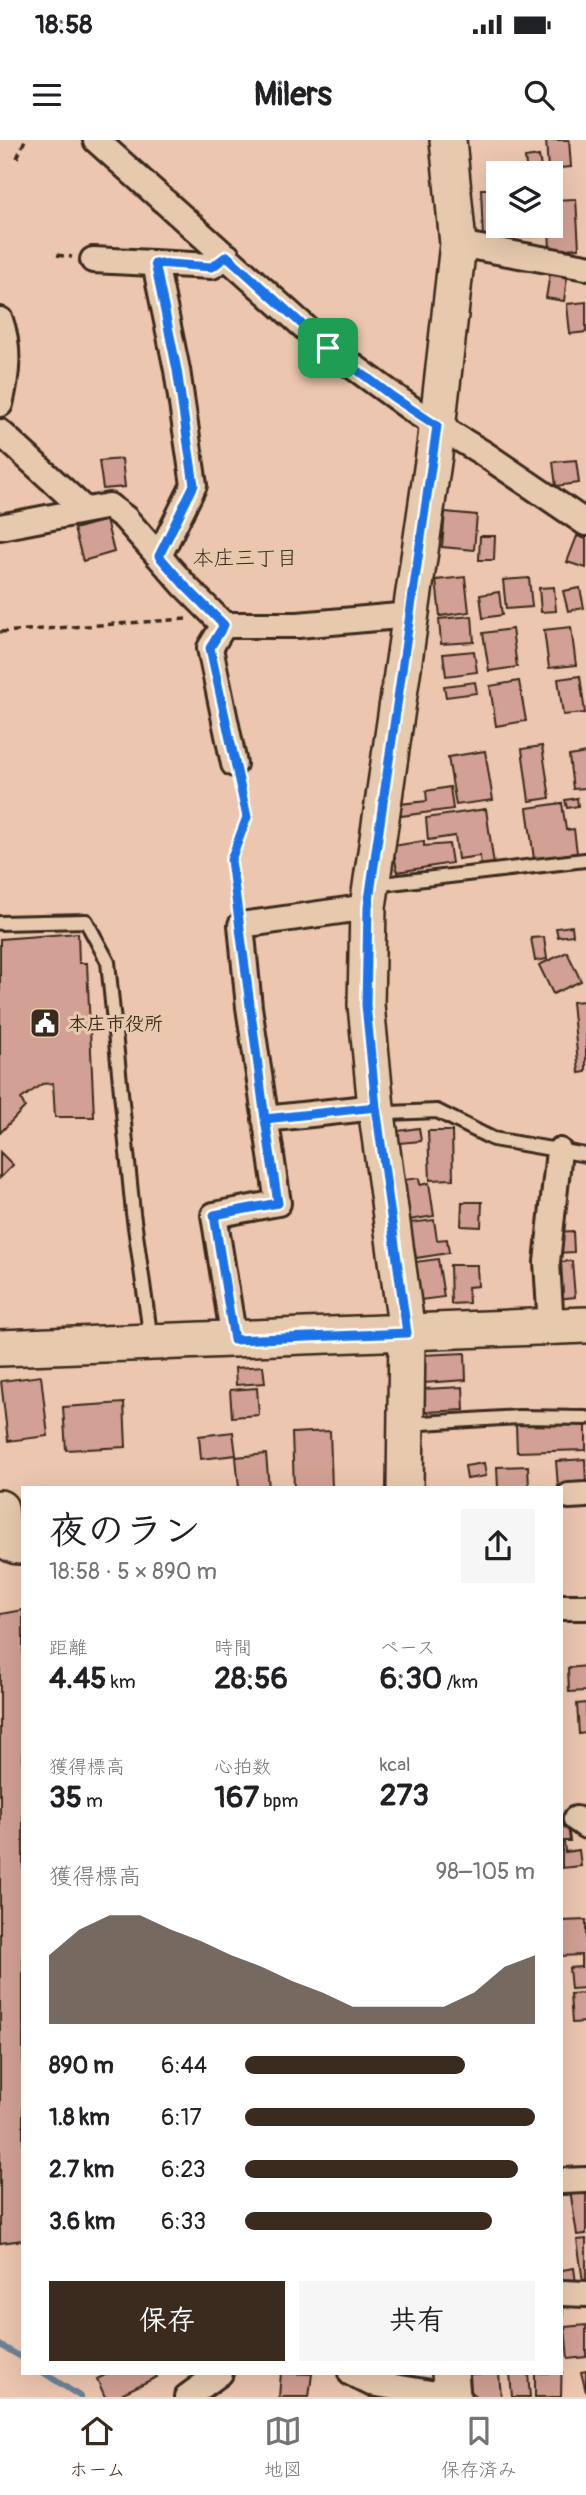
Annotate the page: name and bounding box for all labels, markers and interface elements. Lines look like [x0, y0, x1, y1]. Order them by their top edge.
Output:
text: 18:58 [35, 9, 92, 41]
text: Milers [254, 75, 332, 115]
icon: menu [28, 76, 66, 114]
icon: search [520, 76, 558, 114]
map controls [486, 161, 563, 238]
button: layers [486, 161, 563, 238]
pin [298, 318, 358, 378]
icon: arrive [309, 329, 347, 367]
district label: 本庄三丁目 [193, 545, 298, 572]
public building icon: 本庄市役所 [28, 1006, 62, 1040]
place label: 本庄市役所 [68, 1012, 163, 1036]
text: 夜のラン [49, 1507, 201, 1555]
button: share [461, 1509, 535, 1583]
text: 18:58 · 5 × 890 m [49, 1557, 217, 1586]
text: 距離 [49, 1636, 87, 1660]
text: 時間 [214, 1636, 252, 1660]
text: ペース [380, 1636, 436, 1660]
text: 4.45 [49, 1660, 107, 1697]
text: 28:56 [214, 1660, 288, 1697]
text: 6:30 [380, 1660, 442, 1697]
text: km [107, 1670, 136, 1694]
text: /km [442, 1670, 478, 1694]
text: kcal [380, 1753, 411, 1777]
text: 獲得標高 [49, 1755, 125, 1779]
text: 心拍数 [214, 1755, 271, 1779]
text: 273 [380, 1777, 429, 1814]
text: 35 [49, 1779, 82, 1816]
text: 167 [214, 1779, 259, 1816]
text: m [82, 1789, 103, 1813]
text: bpm [259, 1789, 298, 1813]
text: 98–105 m [435, 1857, 535, 1886]
text: 獲得標高 [49, 1862, 141, 1891]
text: 890 m [49, 2051, 114, 2080]
text: 6:44 [161, 2051, 207, 2080]
text: 1.8 km [49, 2103, 110, 2132]
text: 6:17 [161, 2103, 202, 2132]
text: 2.7 km [49, 2155, 114, 2184]
text: 6:23 [161, 2155, 206, 2184]
text: 3.6 km [49, 2207, 115, 2236]
text: 6:33 [161, 2207, 206, 2236]
button: 保存 [49, 2281, 285, 2361]
button: 共有 [299, 2281, 535, 2361]
tab: ホーム [69, 2412, 126, 2482]
tab: 地図 [264, 2412, 302, 2482]
tab: 保存済み [441, 2412, 517, 2482]

